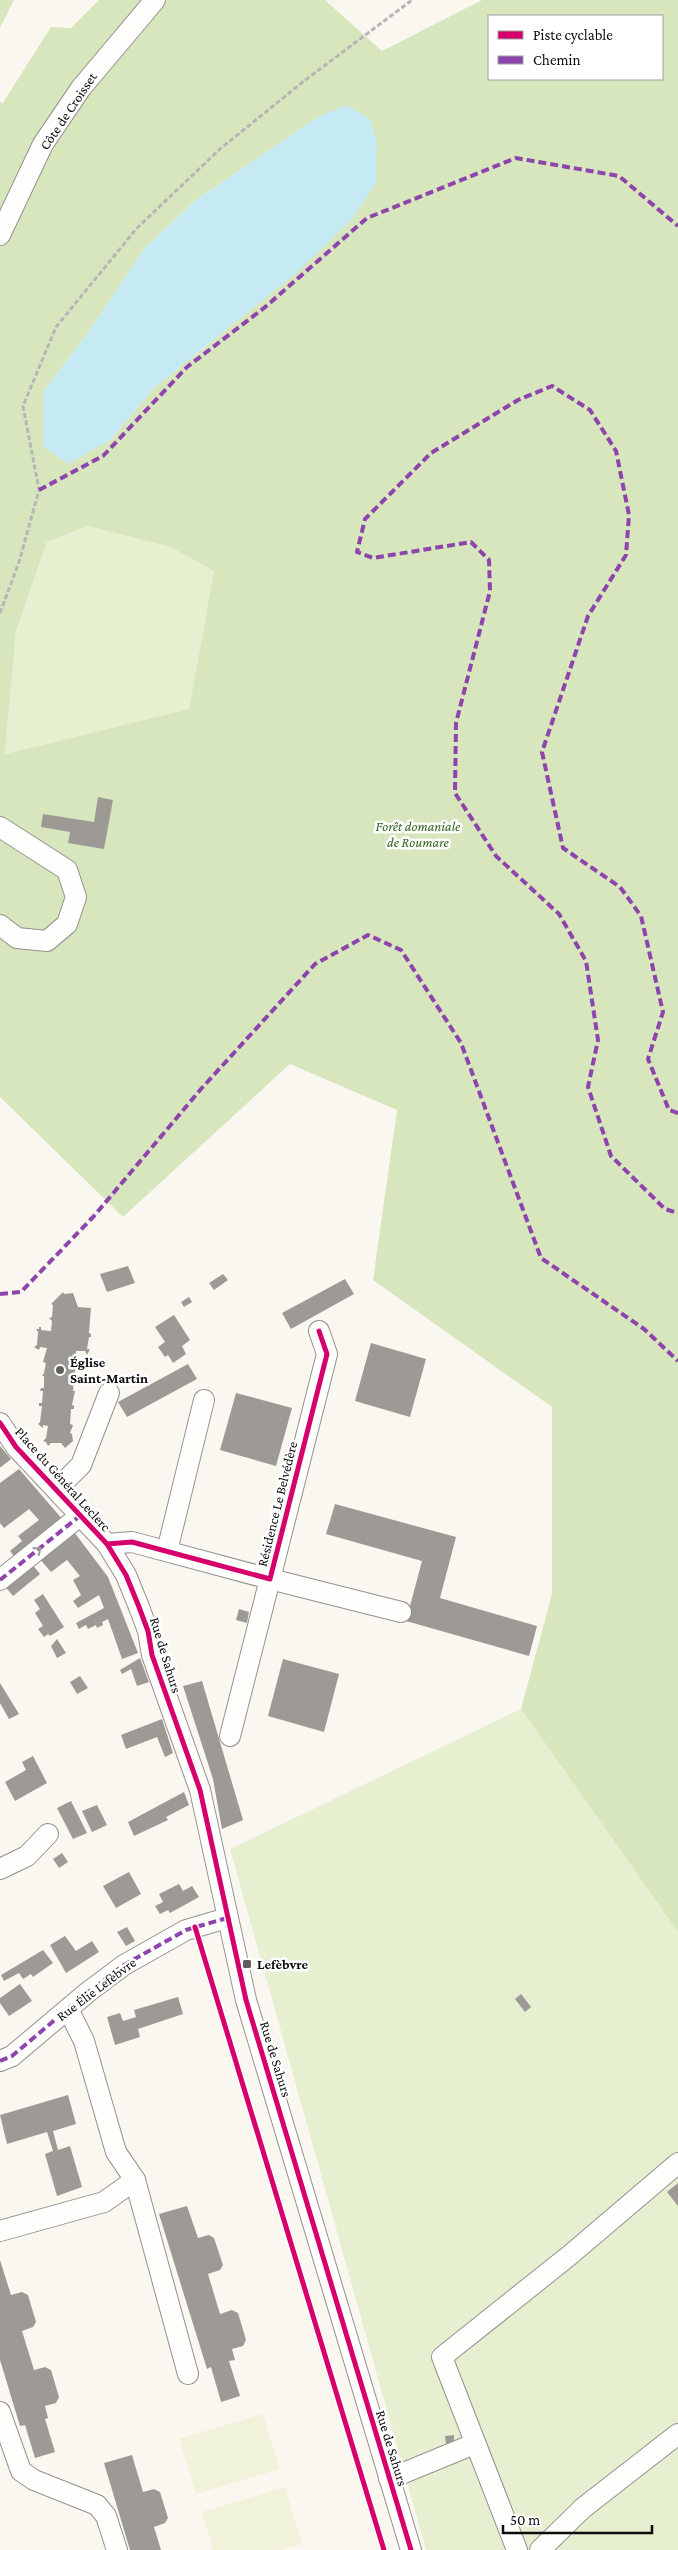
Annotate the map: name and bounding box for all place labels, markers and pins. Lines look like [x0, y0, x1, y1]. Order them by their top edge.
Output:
place label: Église Saint-Martin [70, 1354, 148, 1386]
marker: Église Saint-Martin [54, 1364, 66, 1376]
place label: Lefèbvre [257, 1956, 309, 1972]
marker: Lefèbvre [241, 1958, 253, 1970]

